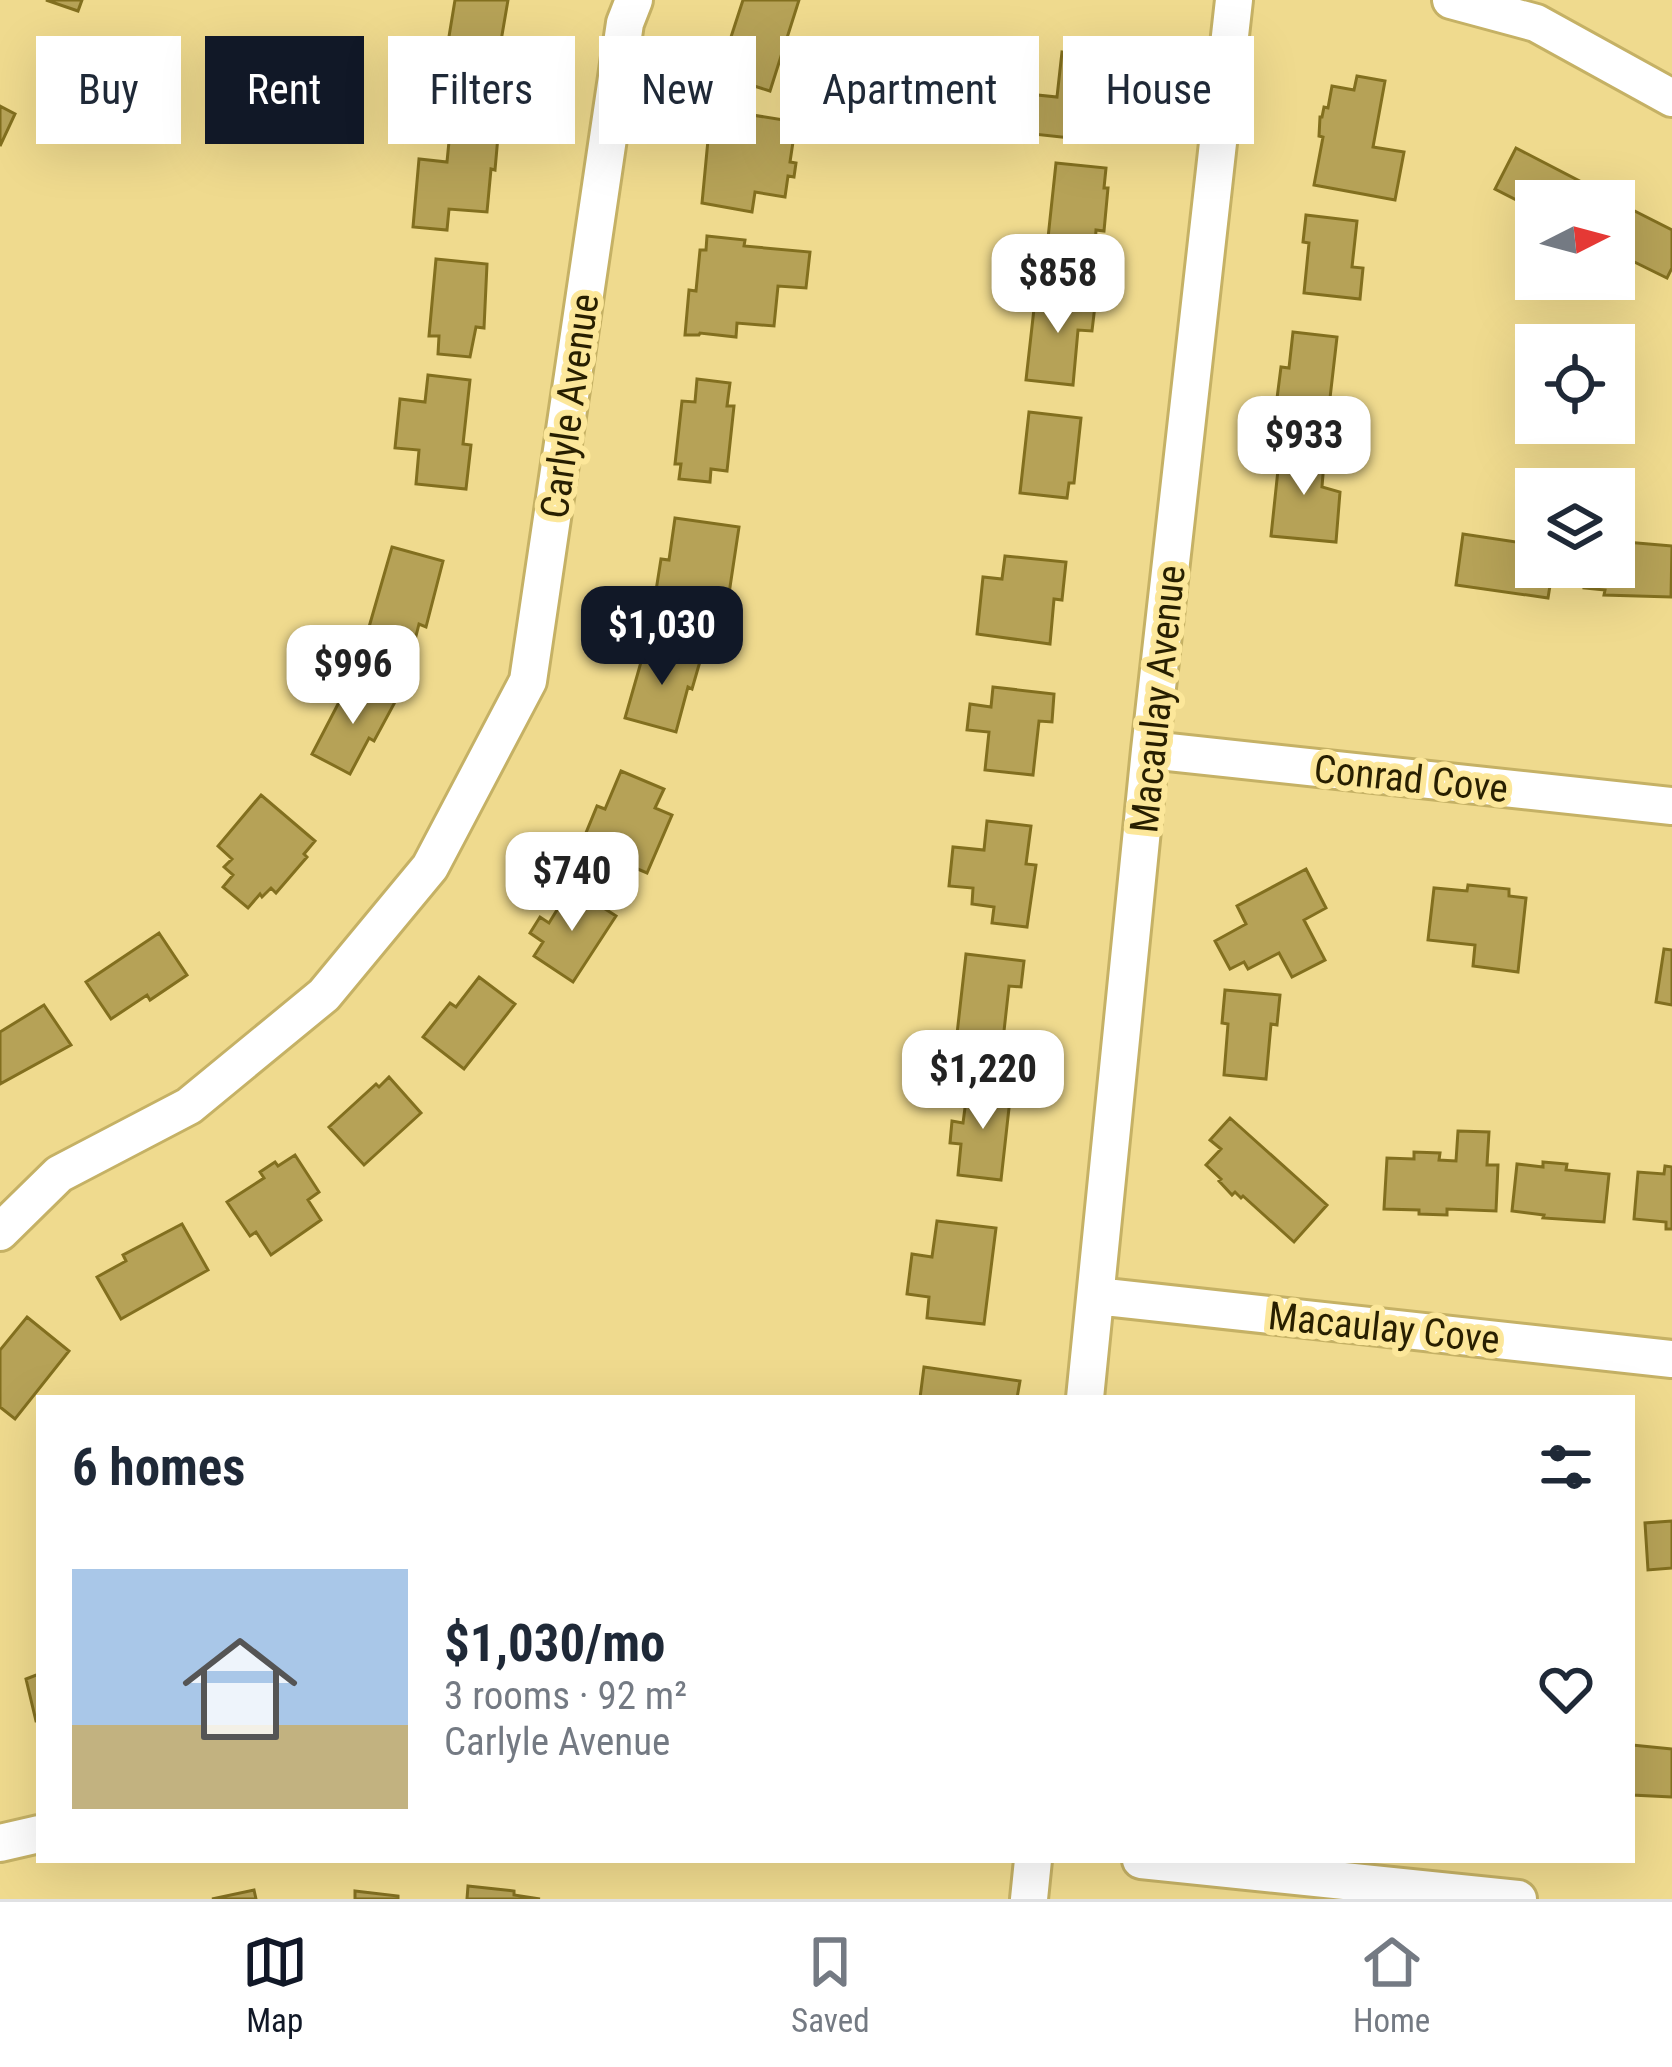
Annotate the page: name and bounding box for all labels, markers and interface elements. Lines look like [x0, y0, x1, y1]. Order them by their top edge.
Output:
chip: Buy [36, 36, 181, 144]
chip: Rent [205, 36, 364, 144]
chip: Filters [388, 36, 575, 144]
chip: New [599, 36, 756, 144]
chip: Apartment [780, 36, 1039, 144]
chip: House [1063, 36, 1254, 144]
north arrow [1515, 180, 1635, 300]
map controls [1515, 180, 1635, 588]
pin: $858 [987, 234, 1129, 336]
text: $858 [1019, 250, 1097, 296]
street label: Carlyle Avenue [531, 291, 609, 521]
button: locate [1515, 324, 1635, 444]
pin: $933 [1233, 396, 1375, 498]
text: $933 [1265, 412, 1343, 458]
button: layers [1515, 468, 1635, 588]
street label: Macaulay Avenue [1121, 563, 1195, 835]
pin: $1,030 [564, 586, 760, 688]
text: $1,030 [608, 602, 716, 648]
pin: $996 [282, 625, 424, 727]
text: $996 [314, 641, 392, 687]
street label: Conrad Cove [1312, 746, 1510, 812]
pin: $740 [501, 832, 643, 934]
text: $740 [533, 848, 611, 894]
pin: $1,220 [885, 1030, 1081, 1132]
text: $1,220 [929, 1046, 1037, 1092]
street label: Macaulay Cove [1266, 1293, 1502, 1363]
icon: filters [1533, 1434, 1599, 1500]
text: 6 homes [72, 1438, 245, 1497]
text: $1,030/mo [444, 1614, 665, 1673]
icon: home [168, 1617, 312, 1761]
icon: heart [1533, 1656, 1599, 1722]
text: 3 rooms · 92 m² [444, 1673, 687, 1719]
text: Carlyle Avenue [444, 1719, 670, 1765]
tab: Map [242, 1929, 308, 2040]
tab: Saved [791, 1929, 870, 2040]
tab: Home [1353, 1929, 1430, 2040]

